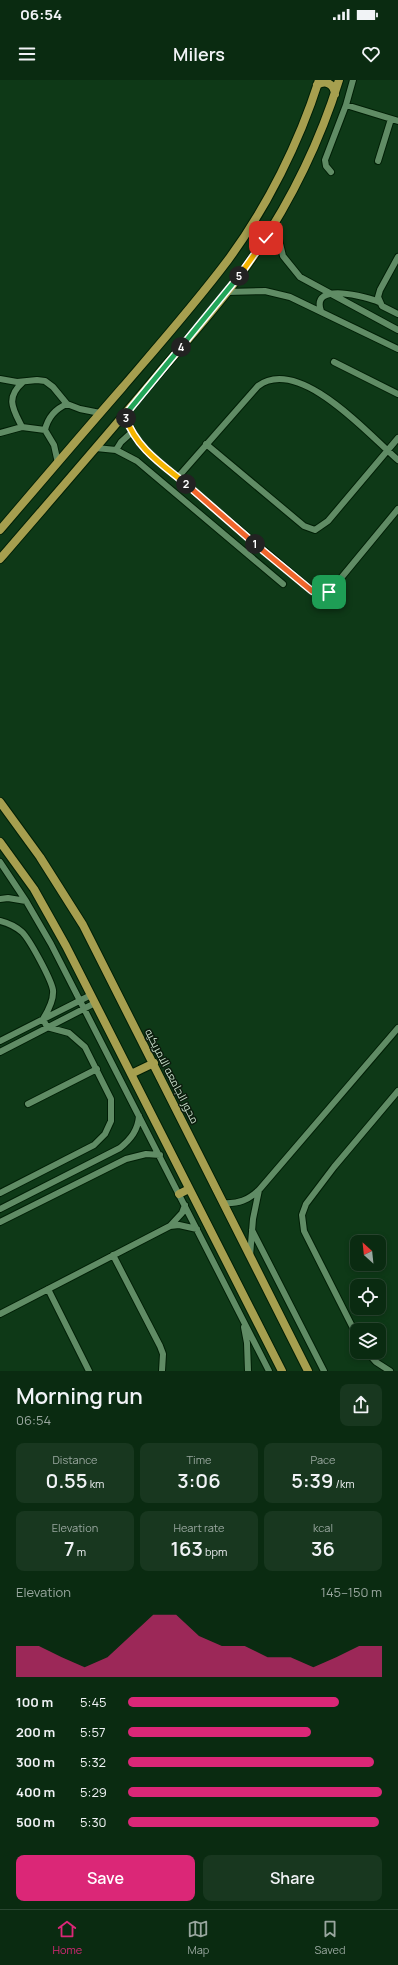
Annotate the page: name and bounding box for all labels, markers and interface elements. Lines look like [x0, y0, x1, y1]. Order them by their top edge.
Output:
text: 06:54 [20, 4, 62, 25]
text: Milers [173, 42, 225, 66]
icon: menu [16, 43, 38, 65]
icon: heart [360, 43, 382, 65]
pin [249, 221, 283, 255]
icon: check [255, 227, 277, 249]
pin: 5 [229, 266, 249, 286]
text: 5 [236, 268, 242, 283]
pin: 4 [171, 337, 191, 357]
text: 4 [178, 339, 184, 354]
pin: 3 [116, 408, 136, 428]
text: 3 [123, 410, 129, 425]
pin: 2 [176, 474, 196, 494]
text: 2 [183, 476, 189, 491]
pin: 1 [245, 534, 265, 554]
text: 1 [253, 536, 257, 551]
pin [312, 575, 346, 609]
icon: arrive [318, 581, 340, 603]
street label: محور الجامعه الامريكيه [142, 1026, 203, 1126]
north arrow [350, 1235, 386, 1271]
map controls [350, 1235, 386, 1359]
button: locate [350, 1279, 386, 1315]
button: layers [350, 1323, 386, 1359]
text: Morning run [16, 1381, 143, 1411]
button: share [340, 1384, 382, 1426]
text: 06:54 [16, 1411, 51, 1429]
text: Distance [52, 1452, 98, 1467]
text: Time [187, 1452, 211, 1467]
text: Pace [311, 1452, 335, 1467]
text: 0.55 [46, 1467, 87, 1494]
text: 3:06 [177, 1467, 221, 1494]
text: 5:39 [291, 1467, 333, 1494]
text: km [87, 1476, 104, 1491]
text: /km [333, 1476, 355, 1491]
text: Elevation [52, 1520, 98, 1535]
text: Heart rate [173, 1520, 225, 1535]
text: kcal [313, 1520, 333, 1535]
text: 7 [64, 1535, 74, 1562]
text: 163 [171, 1535, 203, 1562]
text: 36 [311, 1535, 335, 1562]
text: m [74, 1544, 86, 1559]
text: bpm [203, 1544, 227, 1559]
text: Elevation [16, 1583, 71, 1601]
text: 145–150 m [321, 1583, 382, 1601]
text: 100 m [16, 1693, 53, 1711]
text: 5:45 [80, 1693, 107, 1711]
text: 200 m [16, 1723, 55, 1741]
text: 5:57 [80, 1723, 105, 1741]
text: 300 m [16, 1753, 55, 1771]
text: 5:32 [80, 1753, 106, 1771]
text: 400 m [16, 1783, 55, 1801]
text: 5:29 [80, 1783, 107, 1801]
text: 500 m [16, 1813, 55, 1831]
text: 5:30 [80, 1813, 107, 1831]
button: Save [16, 1855, 195, 1901]
button: Share [203, 1855, 382, 1901]
tab: Home [53, 1918, 82, 1957]
tab: Map [187, 1918, 209, 1957]
tab: Saved [314, 1918, 345, 1957]

